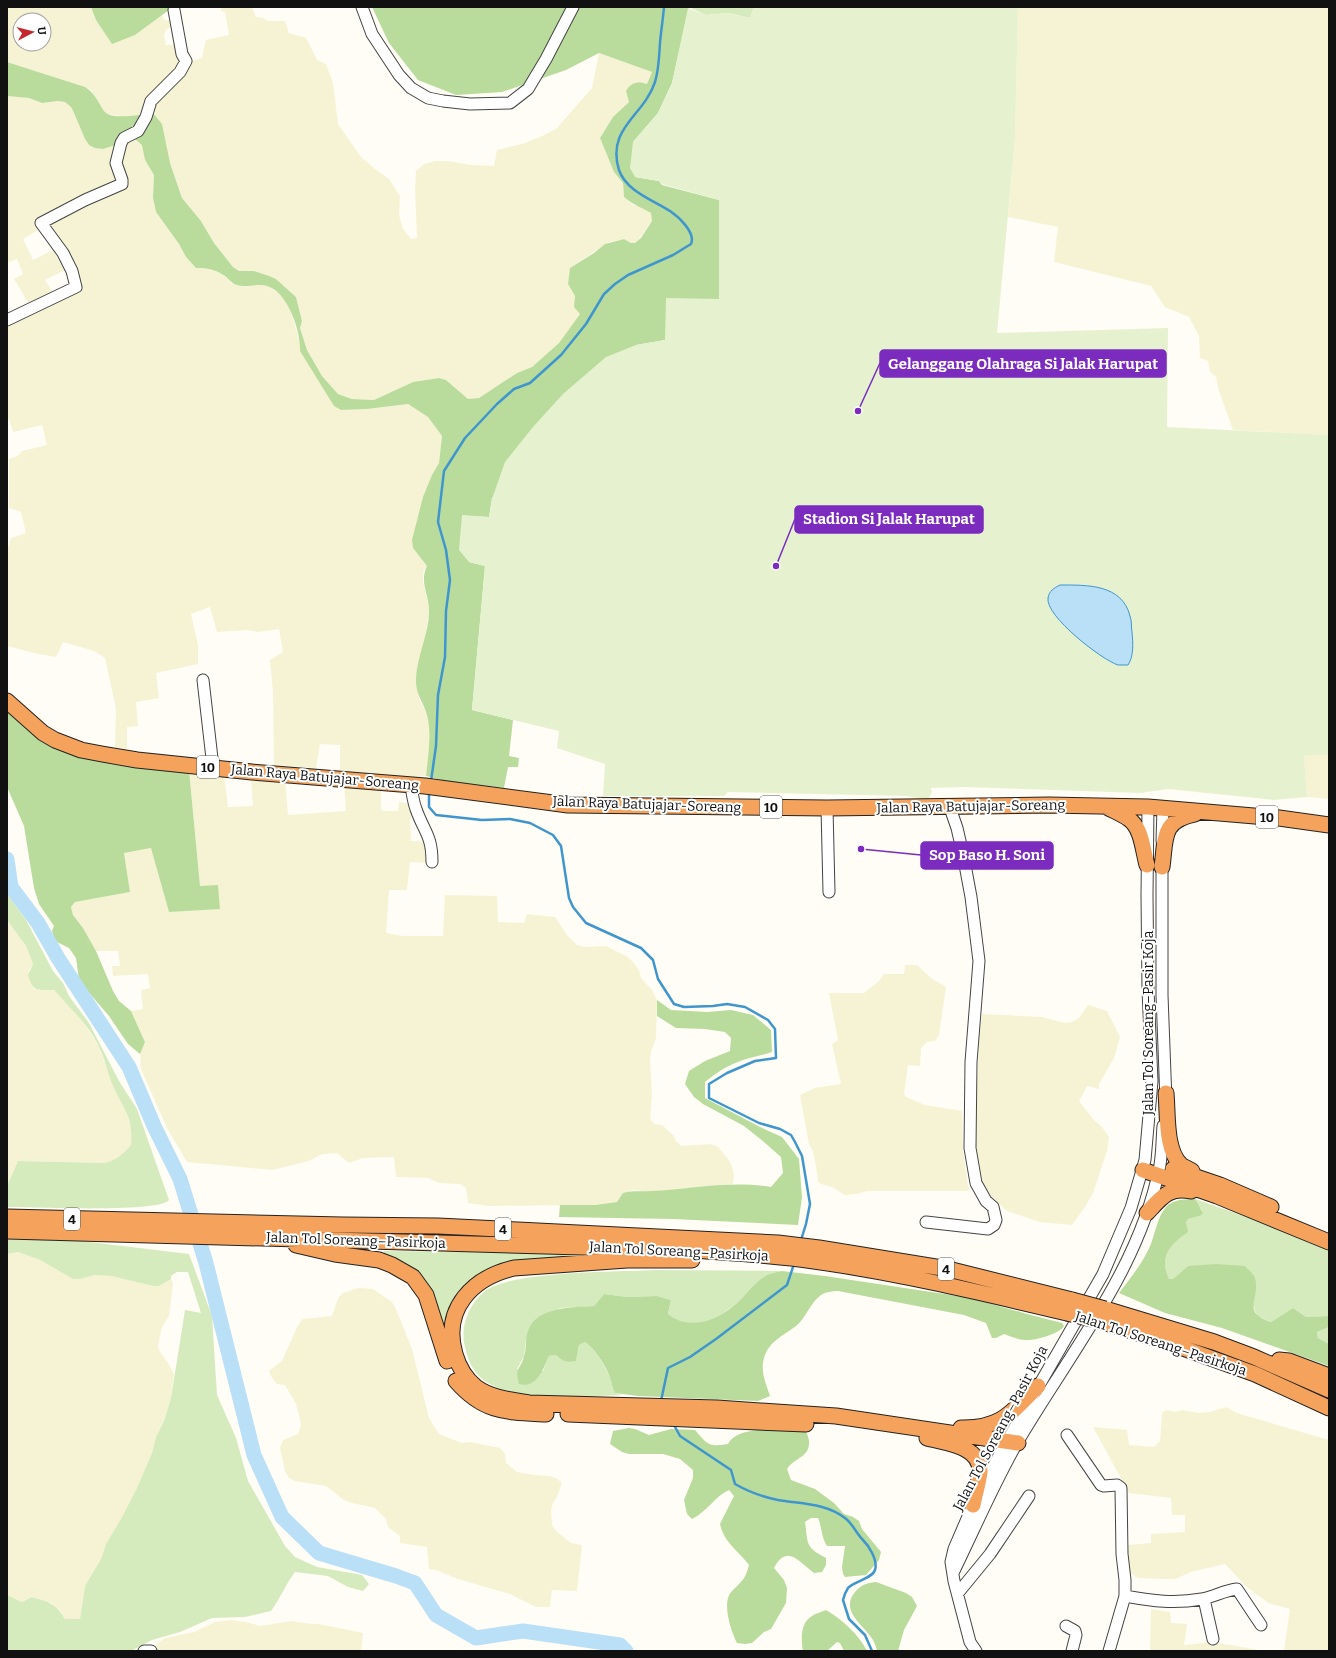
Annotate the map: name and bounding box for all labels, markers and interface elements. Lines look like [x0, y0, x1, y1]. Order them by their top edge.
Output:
north arrow [12, 12, 52, 52]
text: U [34, 26, 48, 36]
callout: Gelanggang Olahraga Si Jalak Harupat [880, 350, 1166, 377]
text: Gelanggang Olahraga Si Jalak Harupat [888, 355, 1158, 373]
callout: Stadion Si Jalak Harupat [795, 506, 983, 533]
text: Stadion Si Jalak Harupat [803, 510, 975, 528]
road number: 10 [197, 756, 219, 778]
street label: Jalan Raya Batujajar-Soreang [229, 761, 420, 794]
street label: Jalan Raya Batujajar-Soreang [551, 793, 742, 816]
road number: 10 [760, 796, 782, 818]
street label: Jalan Raya Batujajar-Soreang [876, 796, 1066, 817]
road number: 10 [1256, 806, 1278, 828]
callout: Sop Baso H. Soni [921, 842, 1053, 869]
text: Sop Baso H. Soni [929, 846, 1045, 864]
street label: Jalan Tol Soreang–Pasir Koja [1140, 930, 1157, 1116]
road number: 4 [64, 1208, 80, 1230]
road number: 4 [495, 1218, 511, 1240]
street label: Jalan Tol Soreang–Pasirkoja [265, 1229, 446, 1252]
street label: Jalan Tol Soreang–Pasirkoja [588, 1238, 769, 1265]
road number: 4 [938, 1258, 954, 1280]
street label: Jalan Tol Soreang–Pasirkoja [1072, 1307, 1249, 1379]
street label: Jalan Tol Soreang–Pasir Koja [949, 1342, 1051, 1515]

